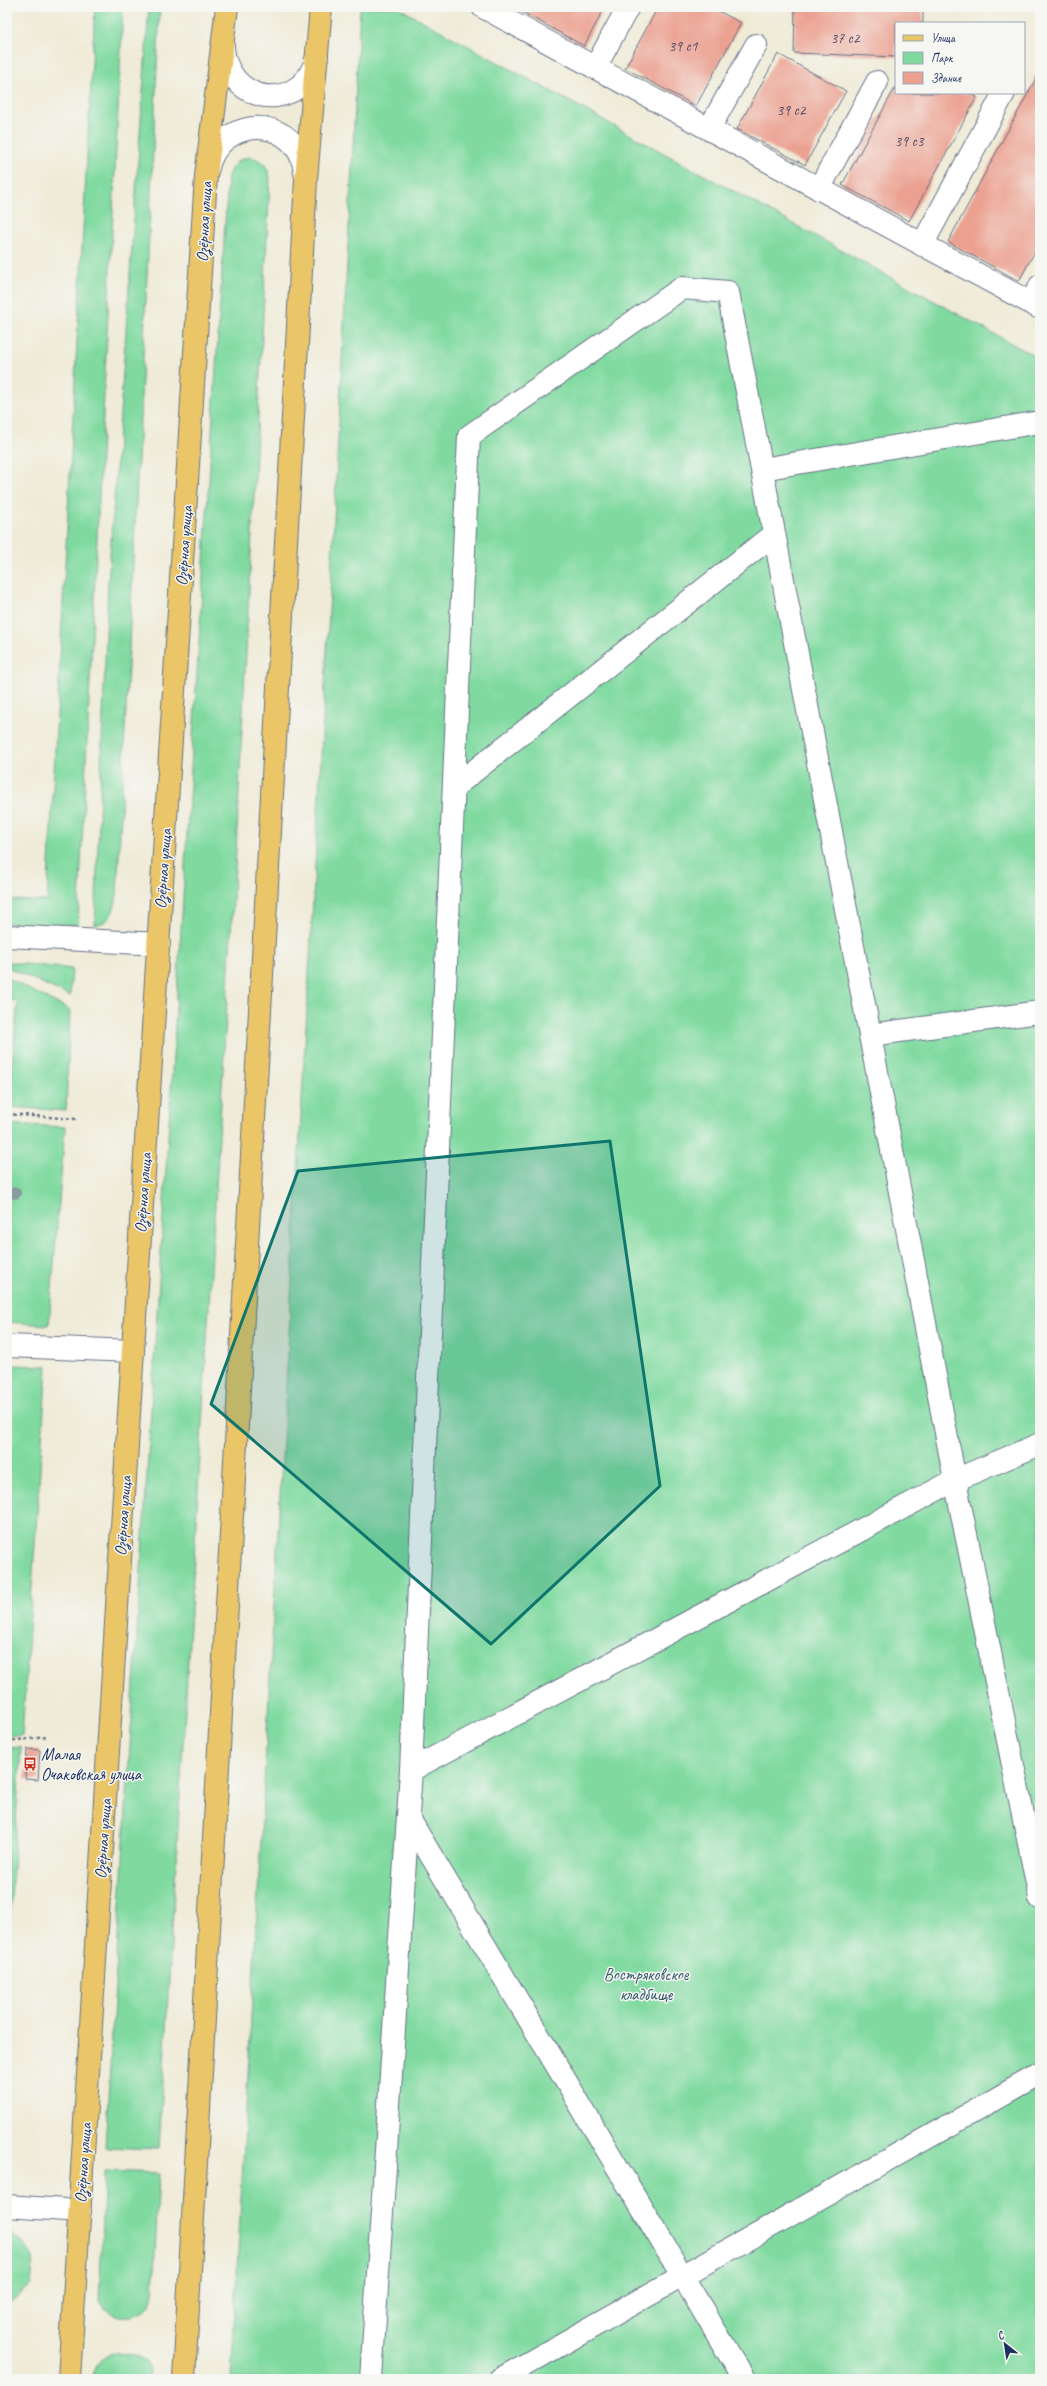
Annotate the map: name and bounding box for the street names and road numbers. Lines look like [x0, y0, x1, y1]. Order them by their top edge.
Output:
street label: Озёрная улица [191, 180, 218, 263]
street label: Озёрная улица [171, 504, 198, 587]
street label: Озёрная улица [150, 827, 177, 910]
street label: Озёрная улица [130, 1151, 157, 1234]
street label: Озёрная улица [110, 1474, 137, 1557]
street label: Озёрная улица [90, 1797, 117, 1880]
street label: Озёрная улица [70, 2121, 97, 2204]

